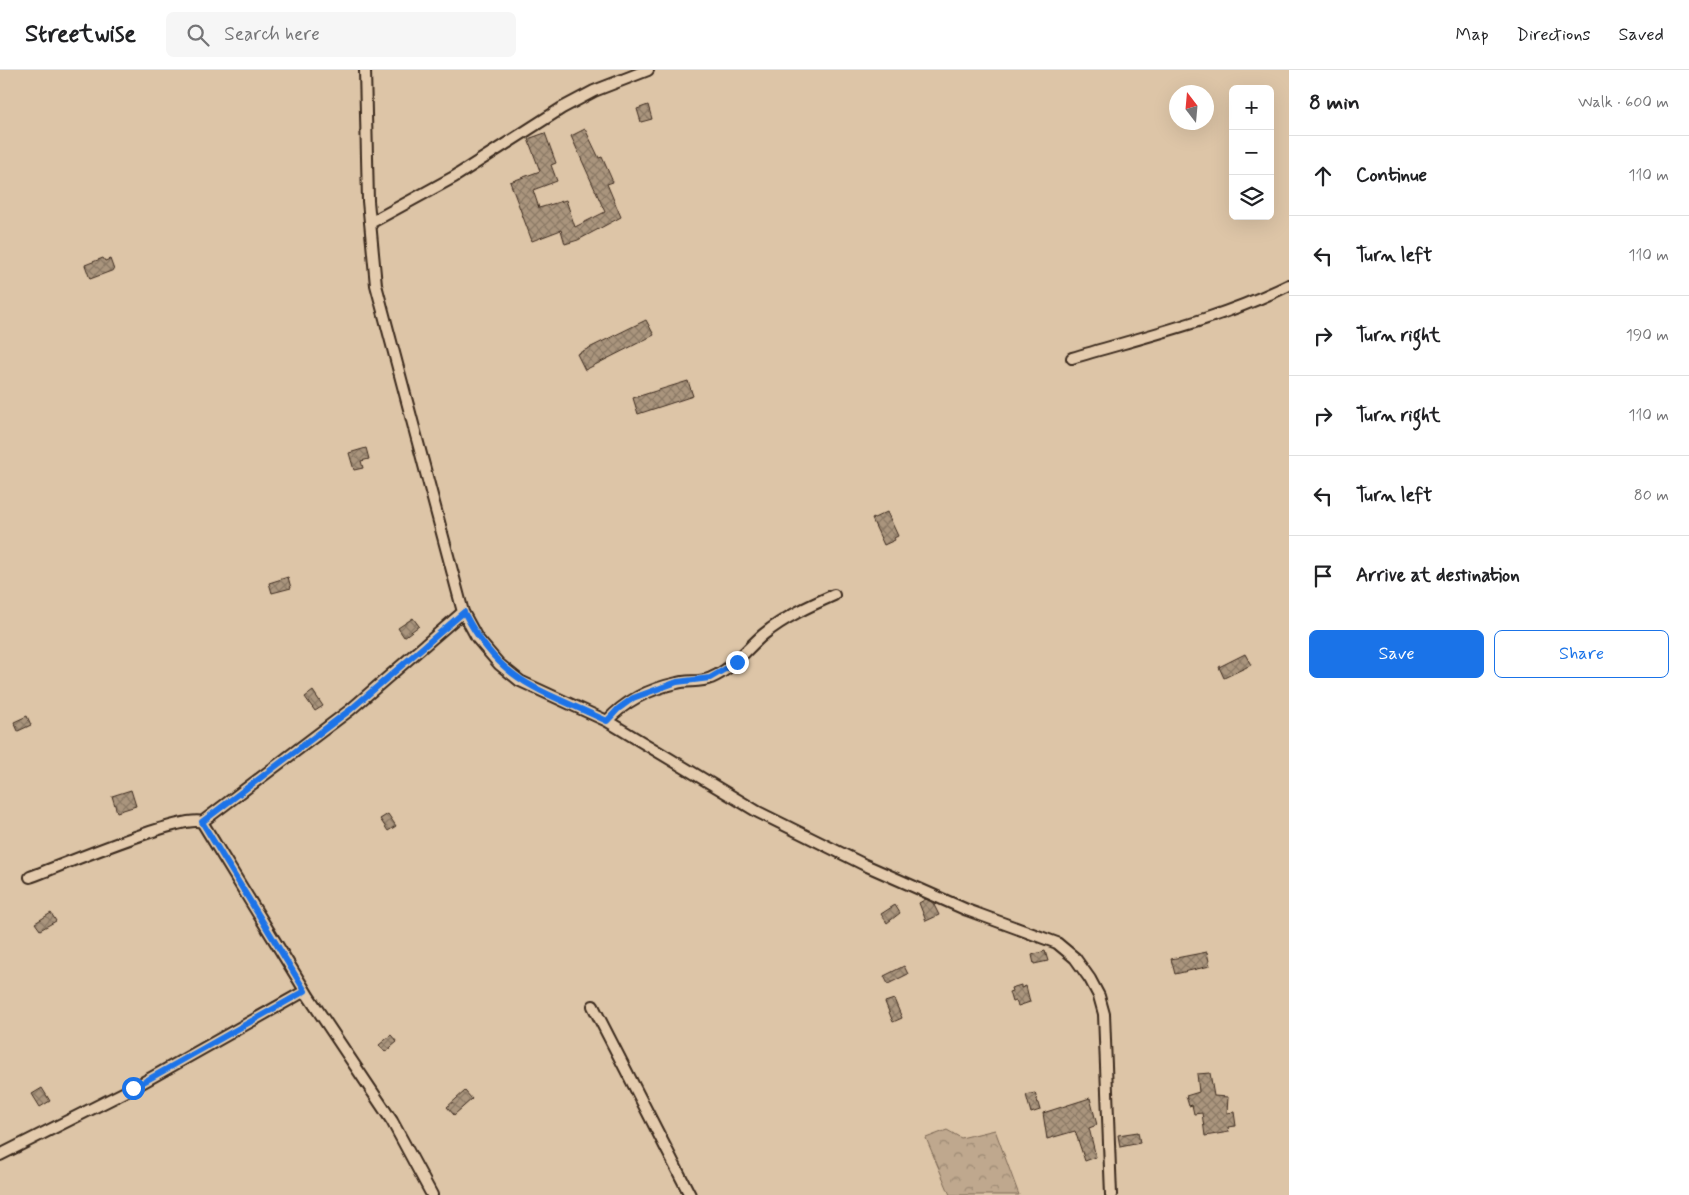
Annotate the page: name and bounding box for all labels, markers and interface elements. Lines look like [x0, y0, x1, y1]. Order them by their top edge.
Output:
search box [166, 12, 516, 57]
text: Streetwise [25, 19, 136, 50]
icon: search [184, 21, 212, 49]
text: Search here [224, 22, 320, 47]
text: Map [1456, 23, 1489, 47]
text: Directions [1517, 23, 1591, 47]
text: Saved [1619, 23, 1664, 47]
north arrow [1169, 85, 1214, 130]
map controls [1229, 85, 1274, 220]
button: + [1229, 85, 1274, 130]
text: 8 min [1309, 89, 1360, 117]
text: Walk · 600 m [1578, 92, 1669, 113]
button: − [1229, 130, 1274, 175]
icon: ahead [1309, 162, 1337, 190]
text: Continue [1356, 163, 1427, 188]
text: 110 m [1628, 165, 1669, 186]
button: layers [1229, 175, 1274, 220]
icon: left [1309, 242, 1337, 270]
text: Turn left [1356, 243, 1432, 268]
text: 110 m [1628, 245, 1669, 266]
icon: right [1309, 322, 1337, 350]
text: Turn right [1356, 323, 1440, 348]
text: 190 m [1626, 325, 1669, 346]
icon: right [1309, 402, 1337, 430]
text: Turn right [1356, 403, 1440, 428]
text: 110 m [1628, 405, 1669, 426]
icon: left [1309, 482, 1337, 510]
text: Turn left [1356, 483, 1432, 508]
text: 80 m [1634, 485, 1669, 506]
icon: arrive [1309, 562, 1337, 590]
text: Arrive at destination [1356, 563, 1520, 588]
button: Save [1309, 630, 1484, 678]
button: Share [1494, 630, 1669, 678]
route end [726, 651, 749, 674]
route start [122, 1077, 145, 1100]

